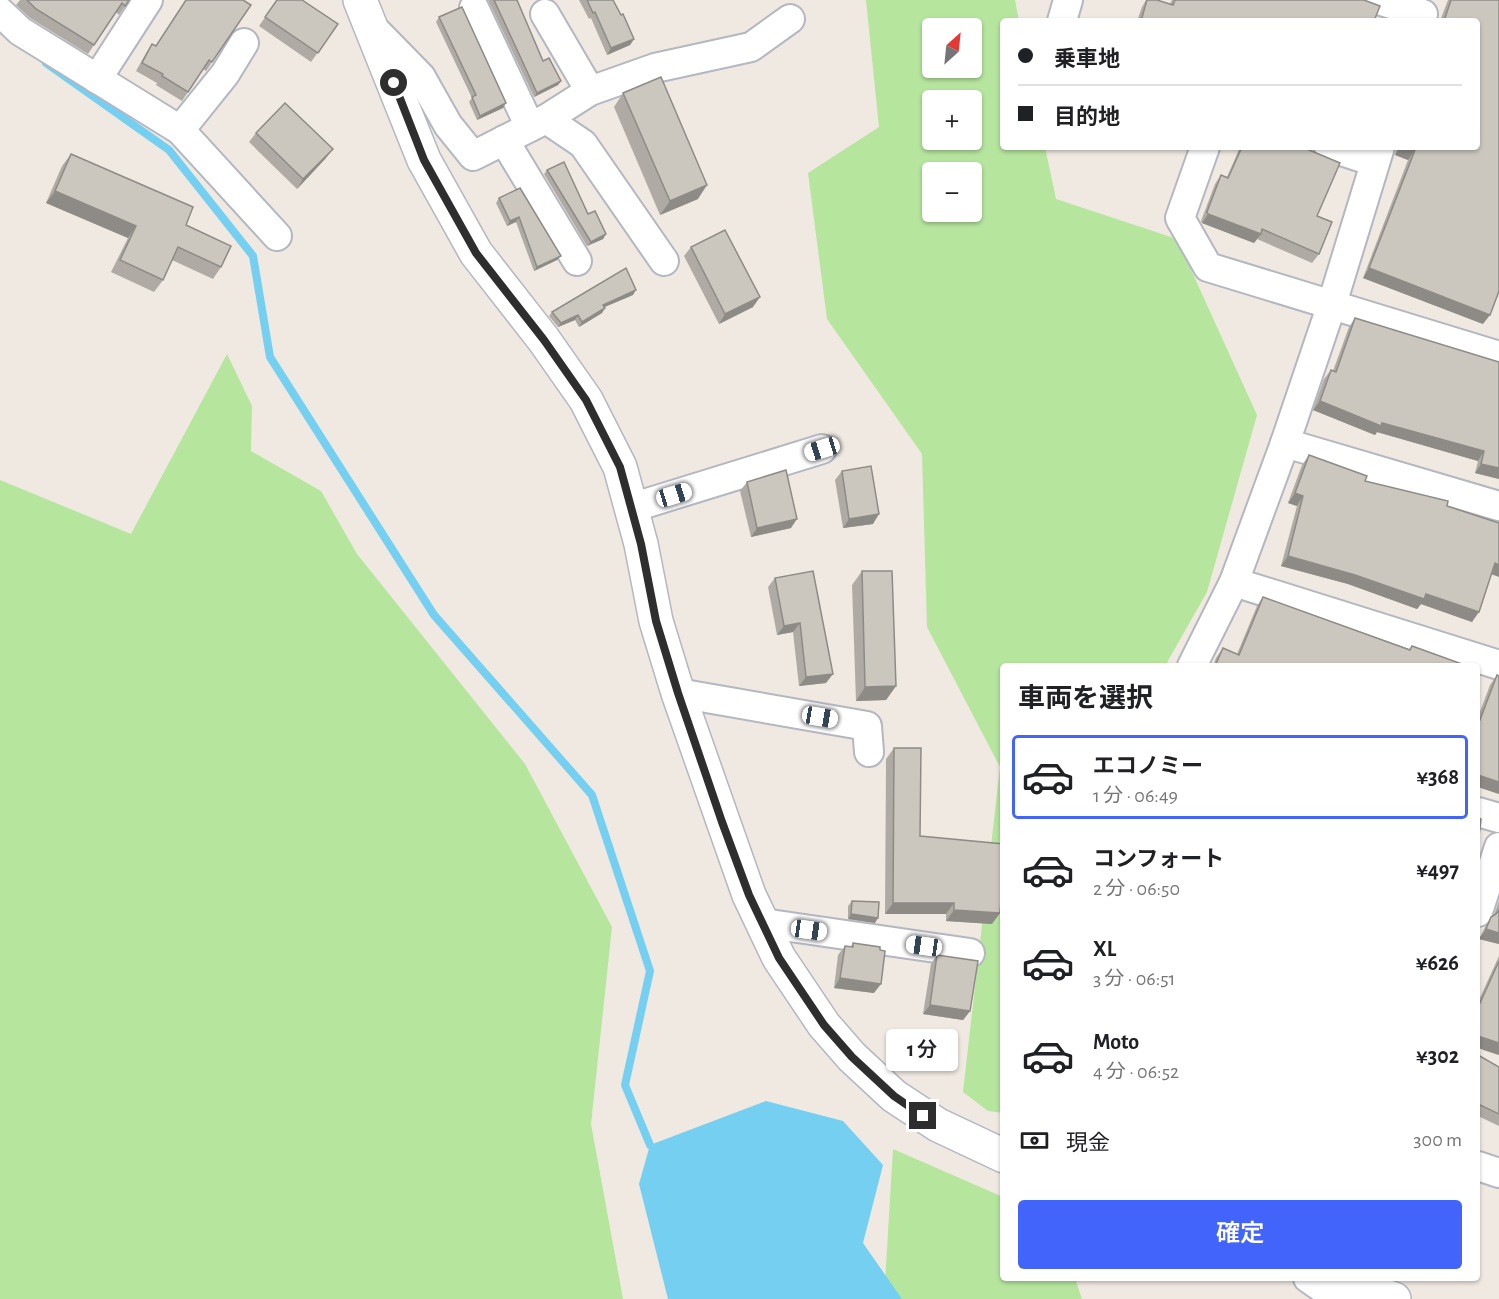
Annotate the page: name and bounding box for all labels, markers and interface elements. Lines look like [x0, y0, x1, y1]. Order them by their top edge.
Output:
north arrow [922, 18, 982, 78]
map controls [922, 18, 982, 222]
text: 乗車地 [1054, 48, 1120, 70]
route start [380, 69, 407, 96]
button: + [922, 90, 982, 150]
text: 目的地 [1054, 106, 1120, 128]
button: − [922, 162, 982, 222]
car [802, 435, 842, 463]
car [654, 481, 694, 509]
text: 車両を選択 [1018, 685, 1153, 712]
car [801, 705, 839, 729]
icon: car [1021, 750, 1075, 804]
text: エコノミー [1093, 755, 1203, 777]
text: ¥368 [1416, 766, 1459, 788]
text: 1 分 · 06:49 [1093, 786, 1178, 806]
icon: car [1021, 843, 1075, 897]
text: コンフォート [1093, 848, 1224, 870]
text: ¥497 [1416, 859, 1459, 881]
text: 2 分 · 06:50 [1093, 879, 1180, 899]
car [790, 919, 828, 941]
car [905, 935, 943, 957]
icon: car [1021, 936, 1075, 990]
text: XL [1093, 938, 1116, 960]
text: ¥626 [1416, 952, 1459, 974]
text: 3 分 · 06:51 [1093, 969, 1176, 989]
callout: 1 分 [887, 1029, 959, 1071]
icon: car [1021, 1029, 1075, 1083]
text: Moto [1093, 1031, 1139, 1053]
text: 1 分 [907, 1040, 937, 1060]
text: ¥302 [1416, 1045, 1459, 1067]
text: 4 分 · 06:52 [1093, 1062, 1179, 1082]
route end [909, 1102, 936, 1129]
icon: cash [1018, 1124, 1051, 1157]
text: 300 m [1413, 1130, 1462, 1150]
text: 現金 [1066, 1132, 1110, 1154]
button: 確定 [1018, 1200, 1462, 1269]

